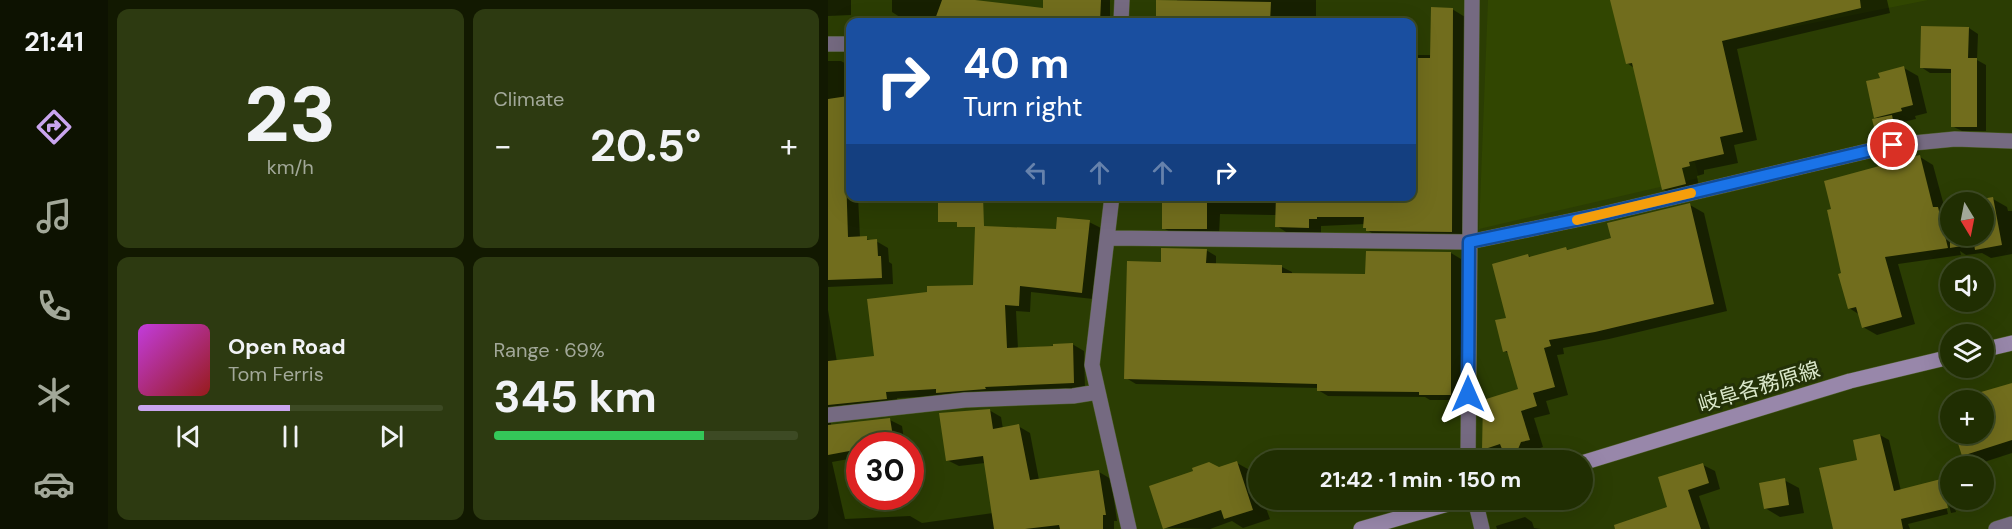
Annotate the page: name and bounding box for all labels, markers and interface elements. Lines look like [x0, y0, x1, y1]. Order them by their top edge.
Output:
text: 21:41 [24, 24, 84, 59]
text: 40 m [963, 36, 1069, 91]
icon: right [864, 42, 942, 120]
text: 23 [244, 64, 336, 165]
text: Climate [494, 86, 564, 112]
text: Turn right [963, 89, 1083, 124]
icon: directions [33, 106, 75, 148]
text: 20.5° [590, 116, 701, 175]
pin [1867, 119, 1918, 170]
text: − [494, 124, 512, 167]
text: + [780, 124, 798, 167]
icon: arrive [1876, 128, 1909, 161]
text: km/h [267, 154, 314, 180]
icon: left [1020, 156, 1053, 189]
icon: ahead [1083, 156, 1116, 189]
icon: ahead [1146, 156, 1179, 189]
icon: right [1209, 156, 1242, 189]
north arrow [1940, 192, 1994, 246]
map controls [1940, 192, 1994, 510]
icon: music [33, 195, 75, 237]
button: sound [1940, 258, 1994, 312]
icon: phone [33, 285, 75, 327]
button: layers [1940, 324, 1994, 378]
text: Open Road [228, 332, 346, 361]
text: Range · 69% [494, 337, 605, 363]
street label: 岐阜各務原線 [1695, 355, 1823, 419]
text: Tom Ferris [228, 361, 324, 387]
position arrow [1436, 362, 1500, 426]
text: 345 km [494, 367, 657, 426]
icon: climate [33, 374, 75, 416]
button: + [1940, 390, 1994, 444]
icon: previous [172, 420, 205, 453]
icon: pause [274, 420, 307, 453]
icon: next [375, 420, 408, 453]
speed limit sign: 30 [846, 432, 924, 510]
button: − [1940, 456, 1994, 510]
icon: car [33, 463, 75, 505]
text: 21:42 · 1 min · 150 m [1320, 465, 1521, 494]

